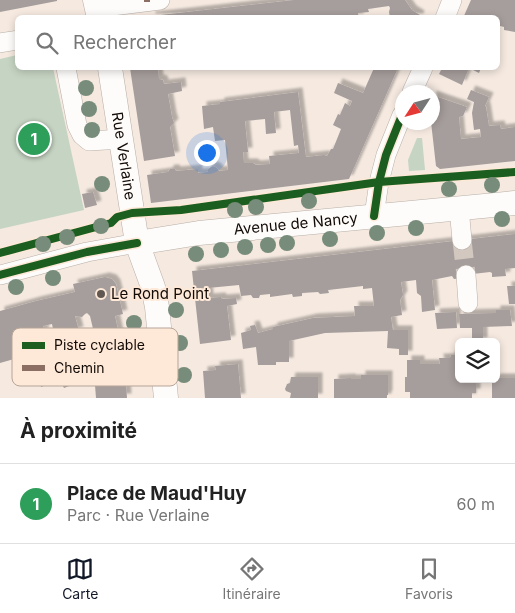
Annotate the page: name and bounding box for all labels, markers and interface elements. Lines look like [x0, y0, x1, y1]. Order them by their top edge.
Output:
search box [15, 15, 500, 70]
icon: search [33, 29, 61, 57]
text: Rechercher [73, 31, 176, 54]
north arrow [395, 85, 440, 130]
street label: Rue Verlaine [108, 110, 140, 201]
pin: 1 [18, 120, 50, 158]
your location [194, 140, 220, 166]
street label: Avenue de Nancy [233, 208, 359, 239]
place label: Le Rond Point [111, 284, 209, 303]
marker: Le Rond Point [95, 288, 107, 300]
legend [12, 328, 178, 386]
text: Piste cyclable [54, 336, 145, 353]
map controls [455, 338, 500, 383]
button: layers [455, 338, 500, 383]
text: Chemin [54, 359, 105, 376]
text: À proximité [20, 418, 137, 443]
text: Place de Maud'Huy [67, 482, 247, 505]
text: 1 [33, 494, 39, 514]
text: 60 m [456, 494, 495, 514]
text: Parc · Rue Verlaine [67, 505, 210, 525]
tab: Carte [62, 555, 98, 602]
tab: Itinéraire [223, 555, 281, 602]
tab: Favoris [405, 555, 453, 602]

